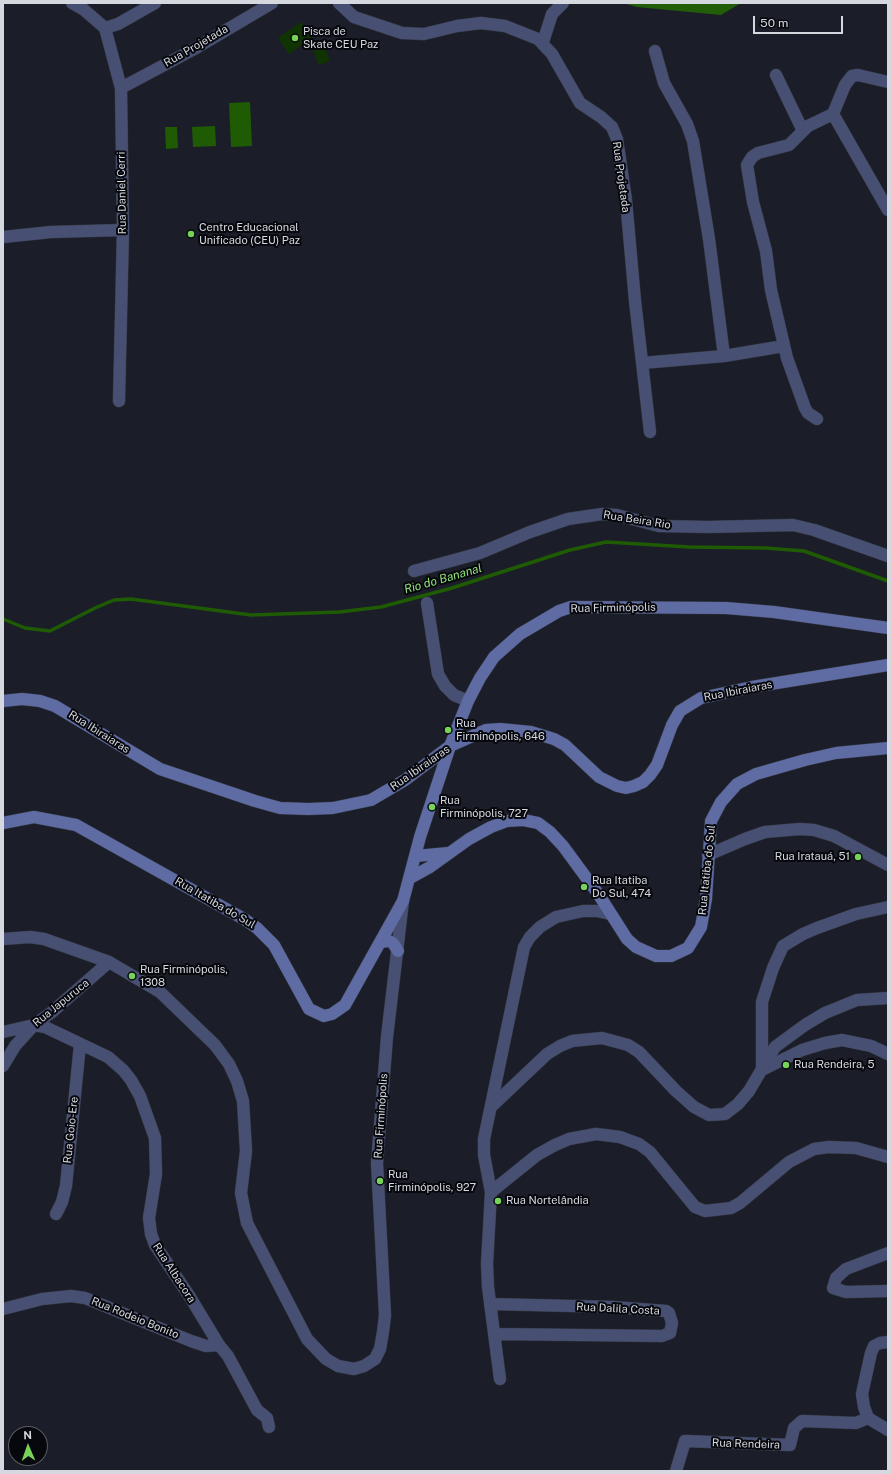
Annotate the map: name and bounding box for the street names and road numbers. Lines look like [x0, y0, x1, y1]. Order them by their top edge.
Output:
street label: Rua Projetada [162, 22, 230, 70]
street label: Rua Projetada [609, 141, 633, 213]
street label: Rua Daniel Cerri [115, 152, 129, 234]
street label: Rua Beira Rio [602, 508, 672, 532]
street label: Rua Firminópolis [570, 601, 656, 615]
street label: Rua Ibiraiaras [703, 678, 773, 704]
street label: Rua Ibiraiaras [66, 708, 132, 756]
street label: Rua Ibiraiaras [388, 743, 452, 793]
street label: Rua Itatiba do Sul [696, 824, 718, 916]
street label: Rua Itatiba do Sul [172, 875, 258, 931]
street label: Rua Japuruca [30, 976, 92, 1030]
street label: Rua Firminópolis [371, 1073, 391, 1159]
street label: Rua Goio-Ere [61, 1096, 81, 1164]
street label: Rua Albacora [150, 1241, 198, 1305]
street label: Rua Rodeio Bonito [89, 1294, 181, 1342]
street label: Rua Dalila Costa [576, 1300, 660, 1318]
street label: Rua Rendeira [712, 1436, 780, 1452]

